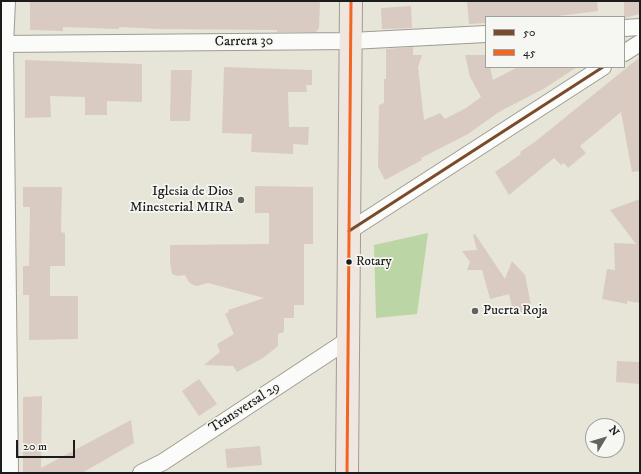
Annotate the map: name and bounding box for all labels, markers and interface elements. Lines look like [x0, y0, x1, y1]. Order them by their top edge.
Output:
legend [485, 16, 625, 68]
text: 50 [523, 25, 535, 40]
street label: Carrera 30 [215, 33, 273, 51]
text: 45 [523, 45, 536, 60]
place label: Iglesia de Dios Minesterial MIRA [130, 184, 233, 216]
marker: Iglesia de Dios Minesterial MIRA [236, 195, 246, 205]
place label: Rotary [356, 254, 392, 270]
marker: Rotary [344, 257, 354, 267]
place label: Puerta Roja [483, 303, 548, 319]
marker: Puerta Roja [470, 306, 480, 316]
street label: Transversal 29 [206, 379, 284, 437]
north arrow [585, 418, 625, 458]
text: N [605, 423, 622, 439]
scale bar [18, 432, 77, 458]
text: 20 m [23, 439, 47, 454]

